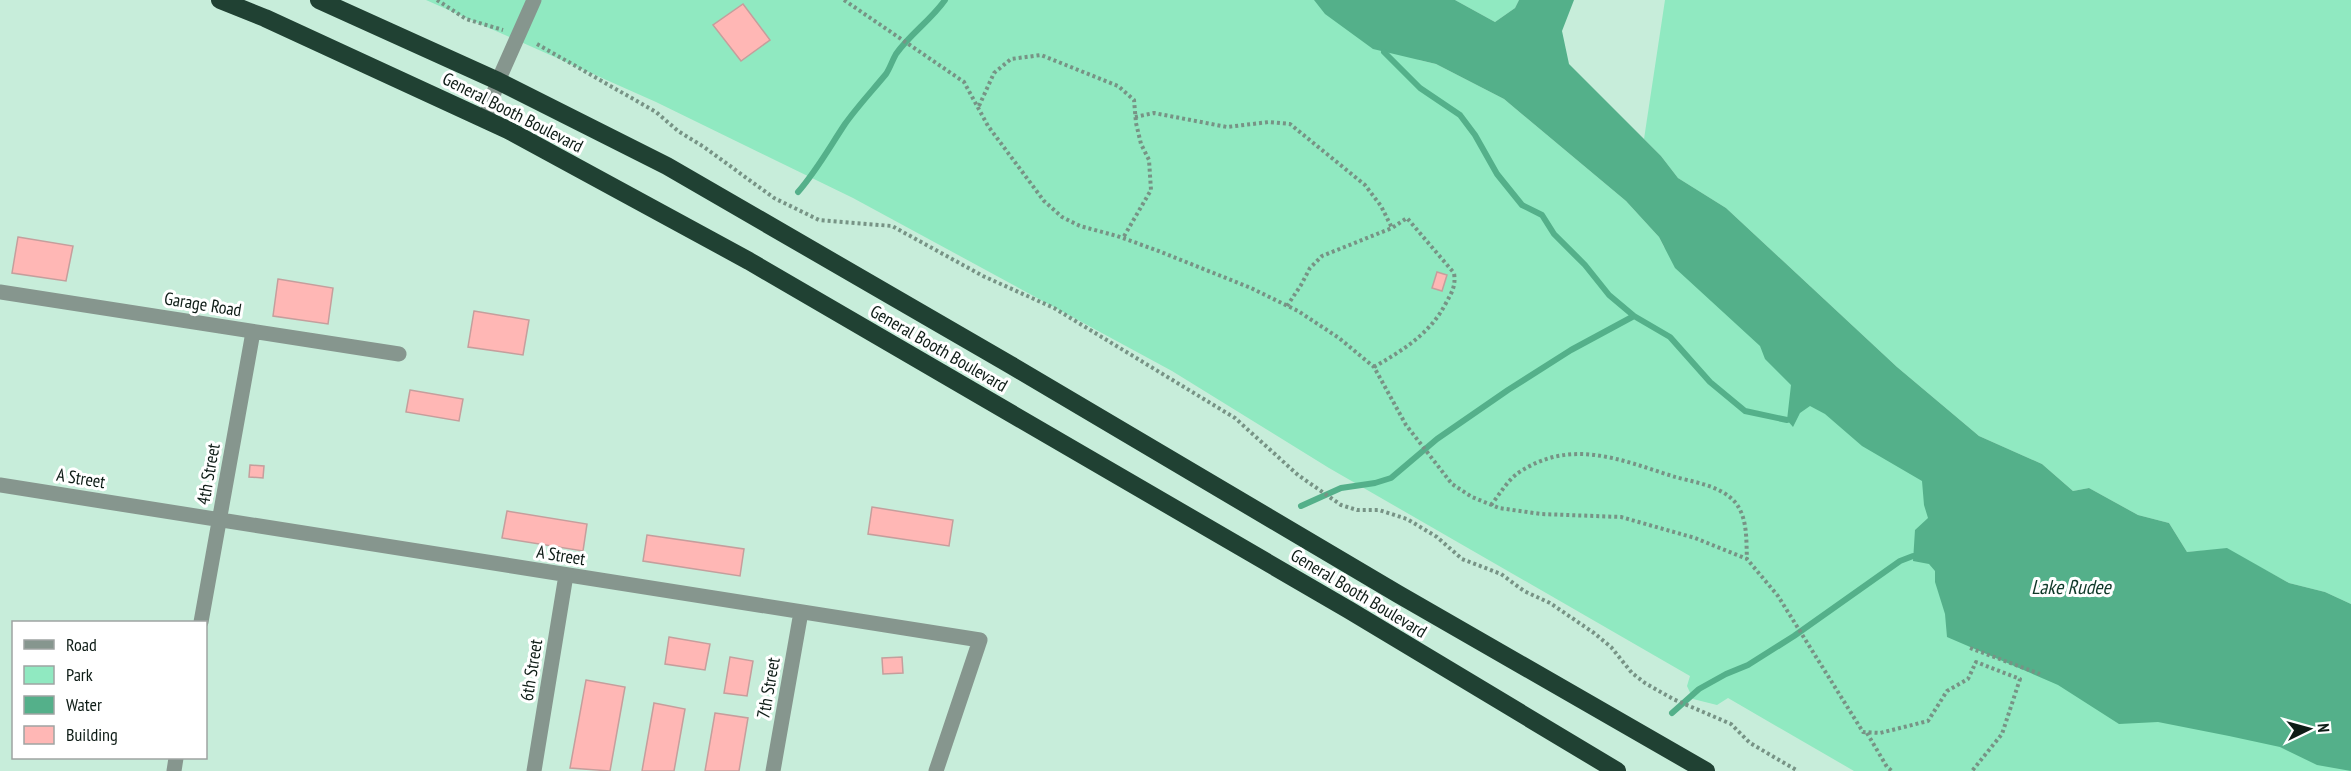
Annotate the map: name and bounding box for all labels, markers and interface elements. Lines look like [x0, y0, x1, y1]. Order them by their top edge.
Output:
street label: General Booth Boulevard [439, 67, 587, 157]
street label: Garage Road [163, 287, 243, 321]
street label: General Booth Boulevard [866, 299, 1012, 397]
street label: 4th Street [191, 441, 225, 507]
street label: A Street [55, 463, 107, 493]
street label: A Street [535, 540, 587, 570]
street label: General Booth Boulevard [1287, 543, 1431, 643]
water label: Lake Rudee [2031, 574, 2112, 600]
legend [12, 621, 207, 759]
text: Road [66, 633, 97, 656]
street label: 6th Street [515, 638, 547, 702]
street label: 7th Street [751, 655, 785, 720]
text: Park [66, 663, 93, 686]
text: Water [66, 693, 102, 716]
north arrow [2279, 699, 2339, 759]
text: Building [66, 723, 118, 746]
text: N [2314, 723, 2334, 733]

